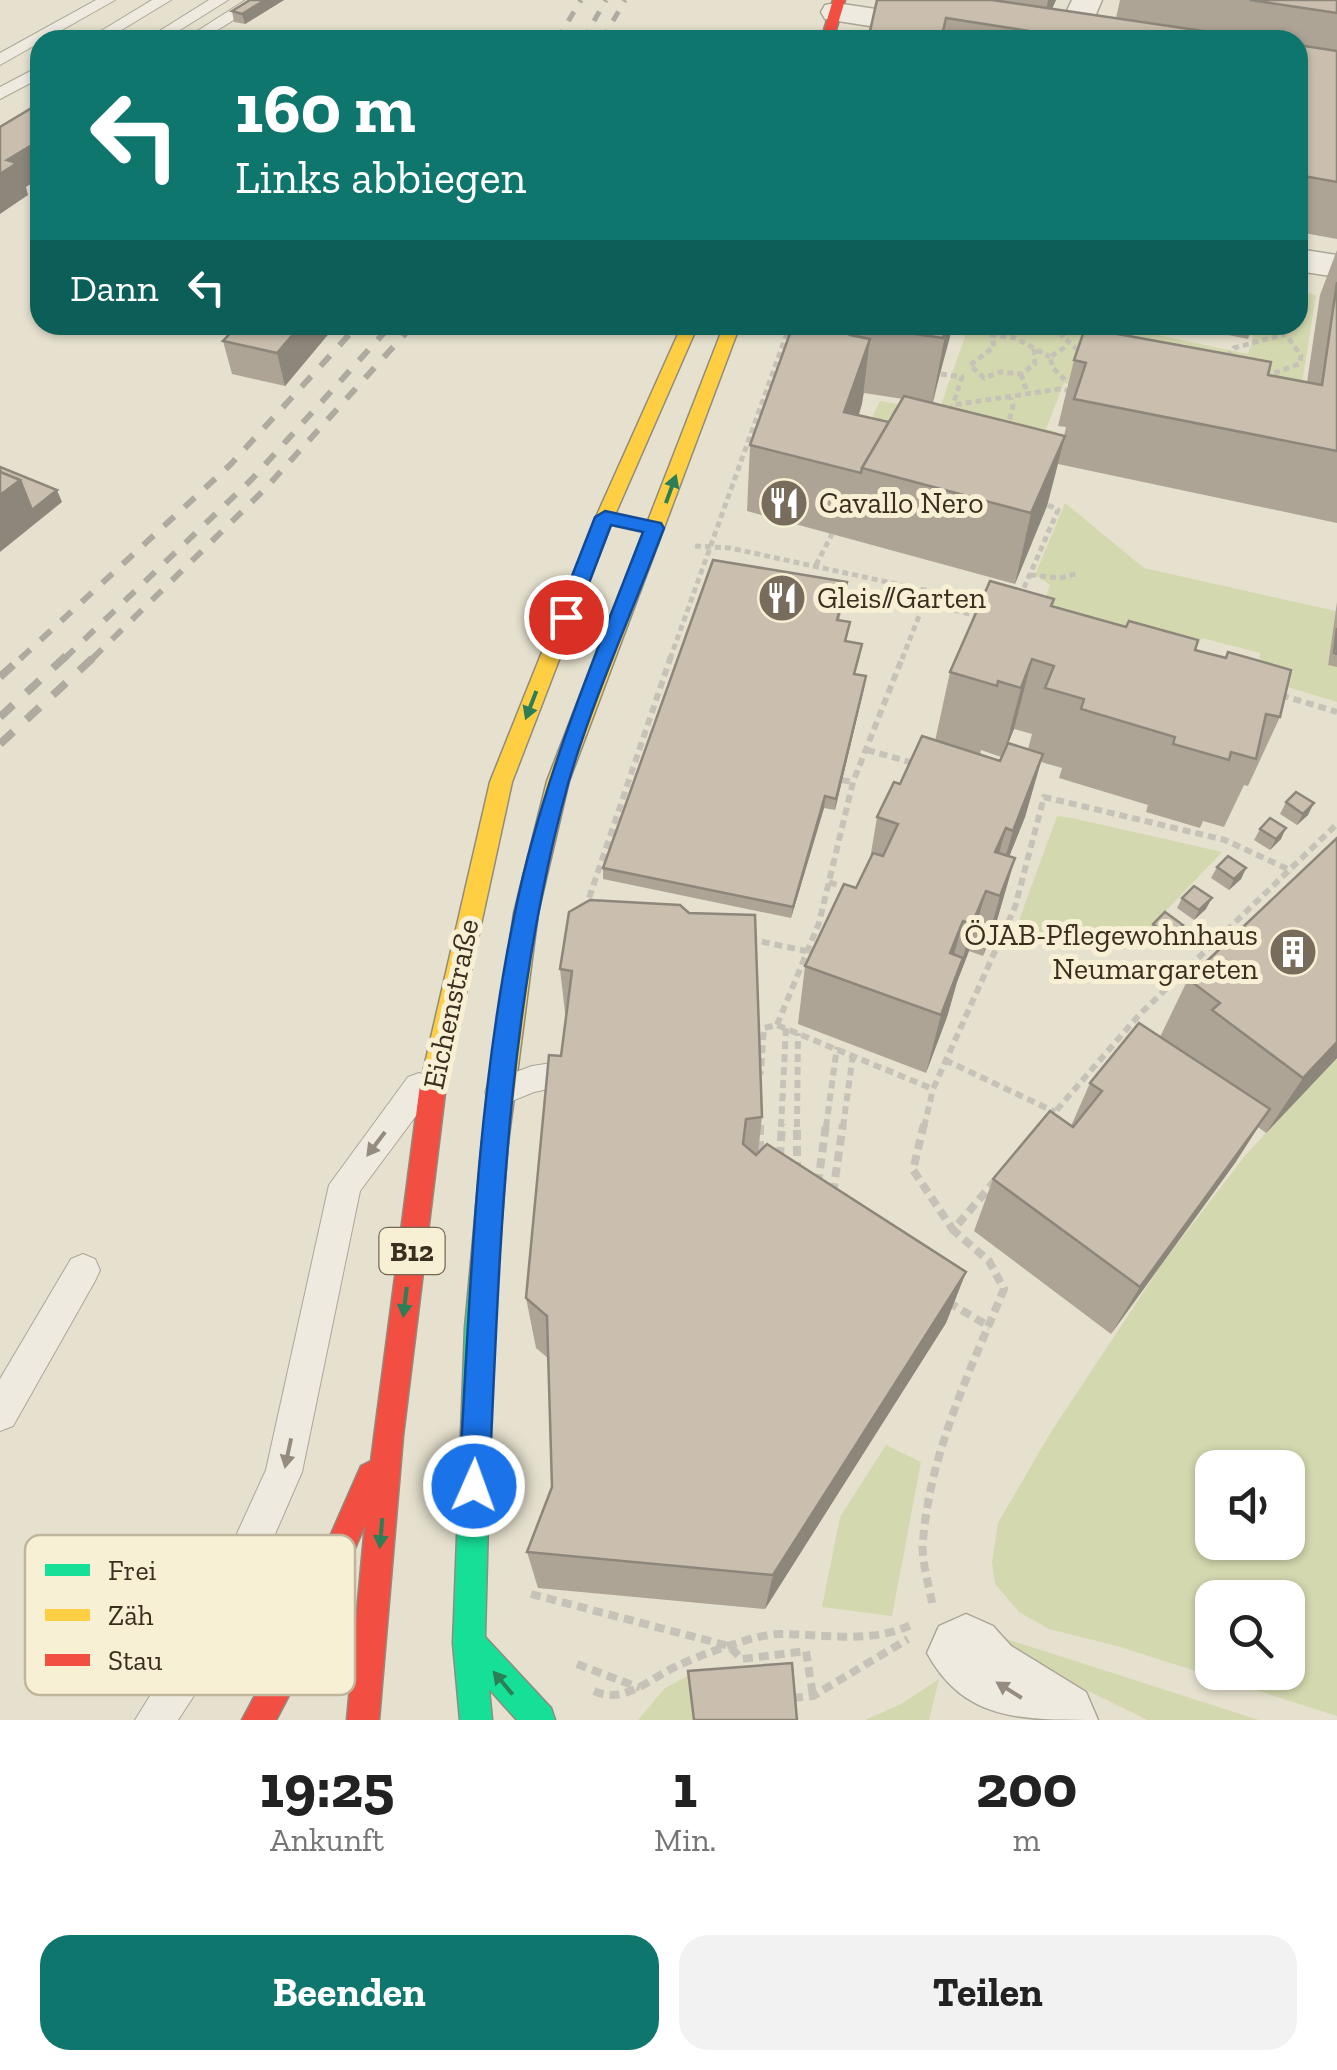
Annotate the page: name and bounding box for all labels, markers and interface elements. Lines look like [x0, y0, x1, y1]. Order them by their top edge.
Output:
text: 160 m [235, 66, 416, 150]
icon: left [70, 70, 200, 200]
text: Links abbiegen [235, 151, 526, 205]
icon: left [179, 260, 234, 315]
text: Dann [70, 265, 159, 311]
one-way arrow [664, 473, 679, 503]
restaurant icon: Cavallo Nero [758, 477, 810, 529]
place label: Cavallo Nero [819, 485, 984, 521]
restaurant icon: Gleis//Garten [756, 572, 808, 624]
pin [524, 575, 609, 660]
place label: Gleis//Garten [817, 580, 986, 616]
icon: arrive [539, 590, 594, 645]
one-way arrow [523, 691, 539, 721]
street label: Eichenstraße [415, 916, 487, 1092]
place label: ÖJAB-Pflegewohnhaus Neumargareten [964, 917, 1258, 987]
building icon: ÖJAB-Pflegewohnhaus Neumargareten [1267, 926, 1319, 978]
one-way arrow [366, 1131, 387, 1157]
road number: B12 [380, 1228, 444, 1274]
one-way arrow [397, 1286, 413, 1318]
position arrow [422, 1434, 526, 1538]
one-way arrow [280, 1437, 296, 1468]
map controls [1195, 1450, 1305, 1690]
button: sound [1195, 1450, 1305, 1560]
one-way arrow [372, 1518, 388, 1550]
legend [25, 1535, 355, 1695]
text: Frei [108, 1554, 157, 1587]
button: search [1195, 1580, 1305, 1690]
text: Zäh [108, 1599, 154, 1632]
text: Stau [108, 1644, 163, 1677]
one-way arrow [492, 1671, 514, 1696]
one-way arrow [995, 1682, 1023, 1699]
text: 19:25 [260, 1750, 394, 1822]
text: 1 [673, 1750, 697, 1822]
text: 200 [976, 1750, 1077, 1822]
text: Ankunft [270, 1821, 384, 1859]
text: Min. [654, 1821, 716, 1859]
text: m [1013, 1821, 1040, 1859]
button: Beenden [40, 1935, 659, 2050]
button: Teilen [679, 1935, 1297, 2050]

